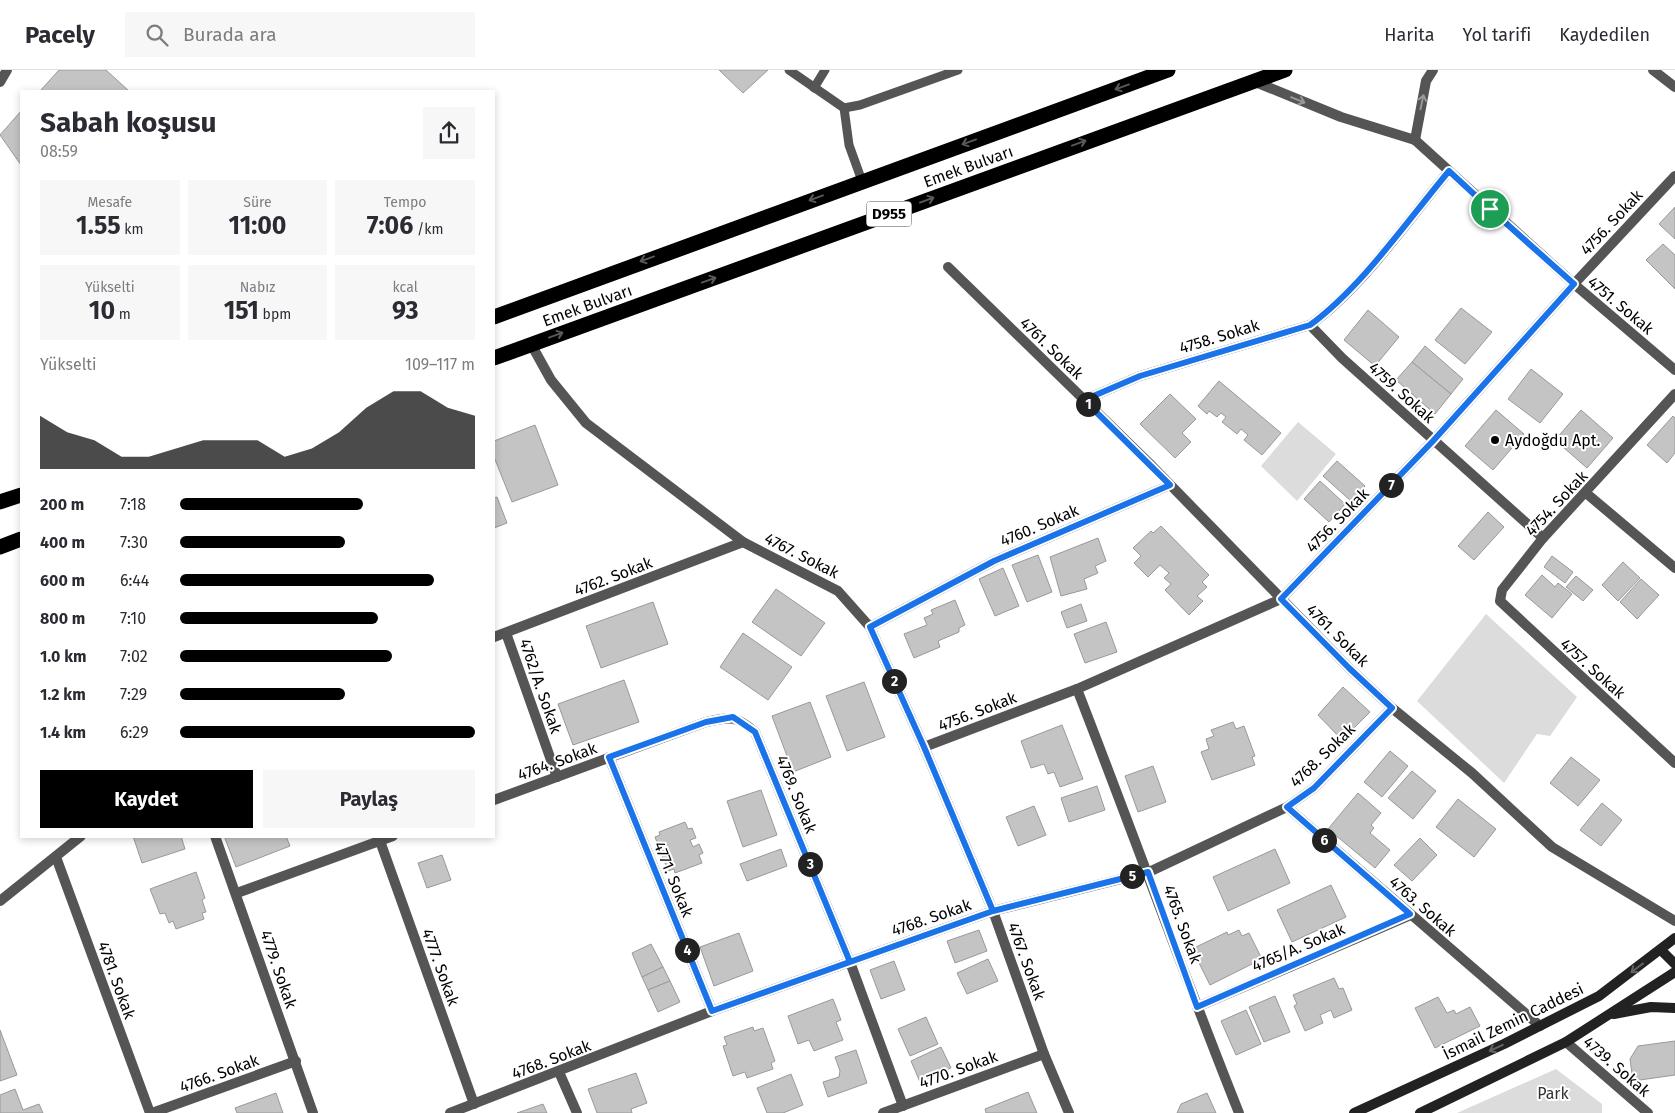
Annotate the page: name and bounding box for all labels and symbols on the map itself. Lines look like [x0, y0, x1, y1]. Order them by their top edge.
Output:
one-way arrow [1115, 83, 1130, 92]
one-way arrow [1290, 95, 1305, 105]
one-way arrow [1418, 95, 1427, 111]
one-way arrow [962, 138, 977, 147]
one-way arrow [1071, 138, 1087, 147]
street label: Emek Bulvarı [921, 141, 1016, 191]
street label: 4756. Sokak [1576, 185, 1647, 259]
pin [1469, 188, 1511, 230]
one-way arrow [809, 194, 825, 203]
one-way arrow [919, 195, 934, 204]
road number: D955 [866, 202, 912, 226]
one-way arrow [640, 255, 655, 264]
street label: 4751. Sokak [1584, 272, 1658, 339]
one-way arrow [700, 275, 716, 284]
street label: Emek Bulvarı [540, 280, 635, 330]
street label: 4761. Sokak [1016, 314, 1088, 384]
street label: 4758. Sokak [1177, 315, 1262, 358]
one-way arrow [548, 330, 563, 339]
street label: 4759. Sokak [1365, 358, 1439, 427]
pin: 1 [1076, 392, 1100, 416]
place label: Aydoğdu Apt. [1505, 431, 1601, 450]
marker: Aydoğdu Apt. [1489, 434, 1501, 446]
street label: 4754. Sokak [1521, 466, 1592, 540]
pin: 7 [1378, 472, 1404, 498]
street label: 4756. Sokak [1302, 483, 1373, 557]
street label: 4760. Sokak [997, 500, 1082, 550]
street label: 4767. Sokak [761, 529, 843, 583]
street label: 4762. Sokak [571, 553, 656, 600]
street label: 4761. Sokak [1302, 600, 1373, 671]
street label: 4757. Sokak [1556, 634, 1630, 703]
street label: 4762/A. Sokak [515, 636, 566, 737]
pin: 2 [882, 668, 906, 694]
street label: 4756. Sokak [935, 688, 1020, 735]
street label: 4768. Sokak [1286, 719, 1359, 791]
street label: 4764. Sokak [515, 738, 600, 785]
street label: 4769. Sokak [772, 752, 821, 837]
pin: 6 [1312, 828, 1336, 852]
street label: 4771. Sokak [650, 839, 698, 921]
pin: 3 [798, 852, 822, 876]
pin: 5 [1120, 864, 1144, 888]
street label: 4763. Sokak [1385, 872, 1461, 941]
street label: 4765. Sokak [1160, 882, 1206, 967]
street label: 4768. Sokak [889, 895, 974, 940]
street label: 4765/A. Sokak [1249, 919, 1348, 976]
street label: 4767. Sokak [1004, 920, 1050, 1003]
street label: 4777. Sokak [418, 926, 463, 1009]
street label: 4779. Sokak [256, 928, 301, 1012]
pin: 4 [674, 938, 700, 962]
street label: 4781. Sokak [94, 939, 140, 1022]
one-way arrow [1630, 963, 1644, 973]
street label: İsmail Zemin Caddesi [1439, 978, 1587, 1064]
street label: 4739. Sokak [1579, 1032, 1655, 1101]
street label: 4768. Sokak [509, 1035, 594, 1083]
one-way arrow [1489, 1044, 1504, 1053]
street label: 4770. Sokak [916, 1046, 1001, 1092]
street label: 4766. Sokak [177, 1050, 262, 1097]
park label: Park [1537, 1084, 1570, 1103]

